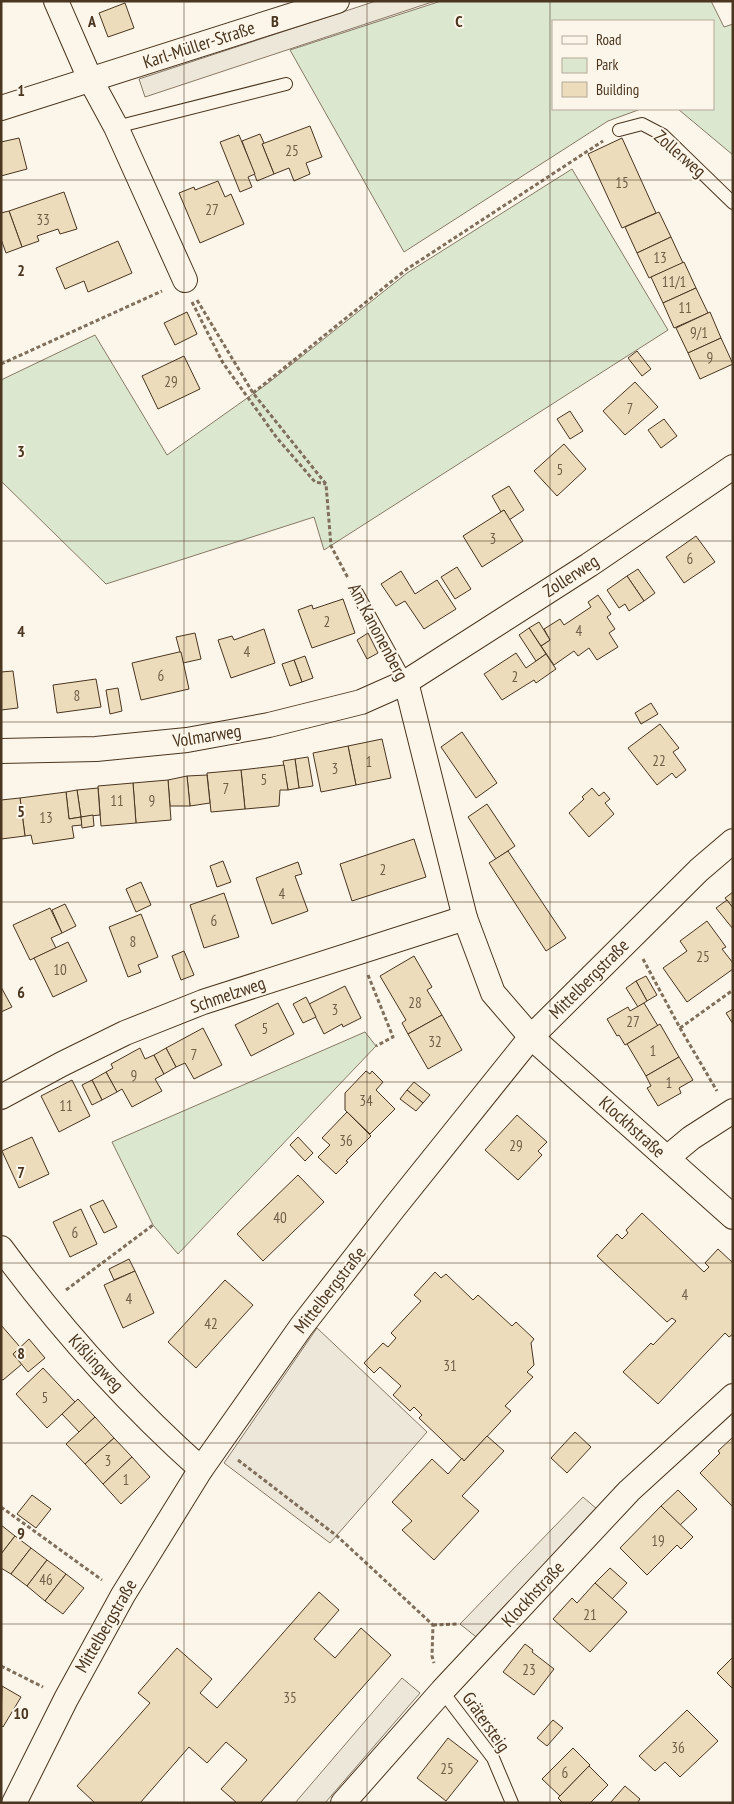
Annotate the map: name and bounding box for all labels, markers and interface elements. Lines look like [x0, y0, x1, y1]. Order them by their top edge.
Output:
text: A [87, 11, 97, 31]
text: B [271, 11, 279, 31]
text: C [455, 11, 463, 31]
street label: Karl-Müller-Straße [140, 16, 258, 73]
legend [552, 20, 714, 110]
text: Road [596, 30, 622, 49]
text: Park [596, 55, 618, 74]
text: 1 [17, 80, 25, 100]
text: Building [596, 80, 639, 99]
street label: Zollerweg [650, 125, 711, 182]
house number: 25 [285, 141, 299, 160]
house number: 15 [615, 173, 629, 192]
house number: 27 [205, 200, 219, 219]
house number: 33 [36, 210, 50, 229]
house number: 13 [653, 248, 667, 267]
text: 2 [17, 260, 25, 280]
house number: 11/1 [662, 272, 686, 291]
house number: 11 [678, 298, 692, 317]
house number: 9/1 [690, 323, 708, 342]
house number: 9 [707, 348, 713, 367]
house number: 29 [164, 372, 178, 391]
house number: 7 [627, 399, 633, 418]
text: 3 [17, 441, 25, 461]
house number: 5 [557, 460, 563, 479]
house number: 3 [490, 529, 496, 548]
street label: Zollerweg [539, 549, 603, 602]
house number: 6 [687, 549, 694, 568]
street label: Am Kanonenberg [343, 579, 414, 684]
house number: 2 [324, 612, 330, 631]
text: 4 [17, 621, 25, 641]
house number: 4 [576, 621, 583, 640]
house number: 4 [244, 642, 251, 661]
house number: 6 [158, 666, 165, 685]
house number: 2 [512, 667, 518, 686]
house number: 8 [74, 686, 80, 705]
street label: Volmarweg [170, 719, 243, 752]
house number: 22 [652, 751, 666, 770]
house number: 1 [366, 752, 372, 771]
house number: 3 [332, 759, 338, 778]
house number: 5 [261, 770, 267, 789]
house number: 7 [223, 779, 229, 798]
house number: 11 [110, 791, 124, 810]
house number: 9 [149, 791, 155, 810]
text: 5 [17, 801, 25, 821]
house number: 13 [39, 808, 53, 827]
house number: 2 [380, 860, 386, 879]
house number: 4 [279, 884, 286, 903]
house number: 6 [211, 911, 218, 930]
house number: 8 [130, 932, 136, 951]
street label: Mittelbergstraße [544, 934, 634, 1024]
house number: 25 [696, 947, 710, 966]
house number: 10 [53, 960, 67, 979]
street label: Schmelzweg [188, 971, 268, 1018]
text: 6 [17, 982, 25, 1002]
house number: 28 [408, 993, 422, 1012]
house number: 3 [332, 1000, 338, 1019]
house number: 27 [626, 1012, 640, 1031]
house number: 5 [262, 1019, 268, 1038]
house number: 32 [428, 1032, 442, 1051]
house number: 1 [650, 1041, 656, 1060]
house number: 7 [191, 1045, 197, 1064]
house number: 9 [131, 1066, 137, 1085]
house number: 1 [666, 1073, 672, 1092]
house number: 34 [359, 1091, 373, 1110]
street label: Klockhstraße [594, 1091, 670, 1162]
house number: 11 [59, 1096, 73, 1115]
house number: 36 [339, 1131, 353, 1150]
house number: 29 [509, 1136, 523, 1155]
text: 7 [17, 1162, 25, 1182]
house number: 40 [273, 1208, 287, 1227]
house number: 6 [72, 1223, 79, 1242]
street label: Mittelbergstraße [289, 1242, 371, 1338]
house number: 4 [682, 1285, 689, 1304]
house number: 4 [126, 1289, 133, 1308]
house number: 42 [204, 1314, 218, 1333]
street label: Kißlingweg [64, 1329, 129, 1396]
text: 8 [17, 1343, 25, 1363]
house number: 31 [443, 1356, 457, 1375]
house number: 5 [42, 1388, 48, 1407]
house number: 3 [105, 1451, 111, 1470]
house number: 1 [123, 1470, 129, 1489]
text: 9 [17, 1523, 25, 1543]
house number: 19 [651, 1531, 665, 1550]
street label: Klockhstraße [496, 1556, 569, 1631]
house number: 46 [39, 1570, 53, 1589]
street label: Mittelbergstraße [70, 1575, 142, 1677]
house number: 21 [583, 1605, 597, 1624]
house number: 23 [522, 1660, 536, 1679]
street label: Grätersteig [457, 1687, 515, 1756]
house number: 35 [283, 1688, 297, 1707]
text: 10 [13, 1703, 29, 1723]
house number: 36 [671, 1738, 685, 1757]
house number: 25 [440, 1759, 454, 1778]
house number: 6 [562, 1763, 569, 1782]

